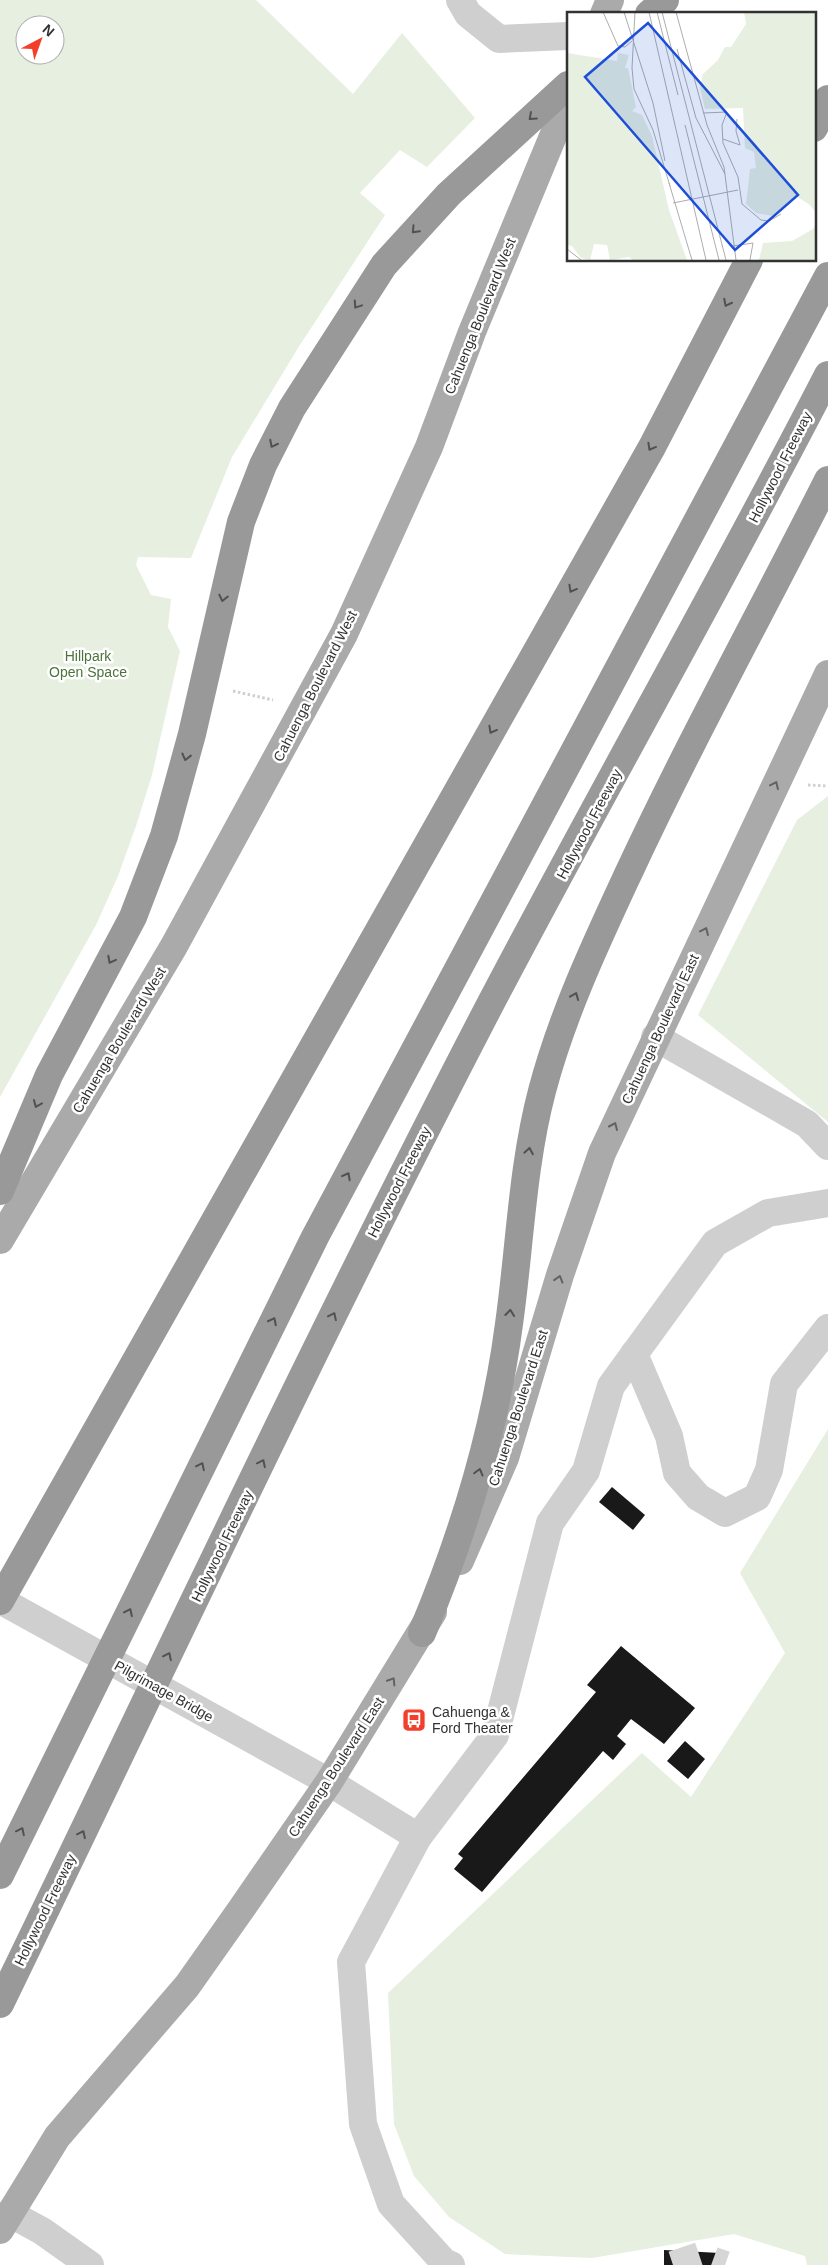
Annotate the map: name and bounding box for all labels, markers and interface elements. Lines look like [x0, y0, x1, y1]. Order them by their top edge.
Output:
inset map [567, 12, 816, 261]
north arrow [15, 15, 65, 65]
text: N [39, 21, 58, 40]
one-way arrow [528, 112, 537, 121]
one-way arrow [412, 224, 421, 233]
street label: Cahuenga Boulevard West [441, 235, 519, 396]
one-way arrow [723, 298, 733, 307]
one-way arrow [354, 300, 363, 309]
street label: Hollywood Freeway [745, 409, 815, 525]
one-way arrow [269, 439, 279, 448]
one-way arrow [648, 442, 658, 451]
one-way arrow [568, 584, 578, 593]
one-way arrow [218, 594, 229, 603]
street label: Cahuenga Boulevard West [270, 608, 360, 764]
park label: Hillpark Open Space [49, 648, 127, 680]
one-way arrow [488, 725, 498, 734]
one-way arrow [181, 752, 192, 761]
street label: Hollywood Freeway [553, 766, 625, 882]
one-way arrow [769, 781, 779, 790]
one-way arrow [699, 927, 710, 936]
street label: Cahuenga Boulevard East [618, 951, 702, 1106]
one-way arrow [107, 954, 117, 963]
street label: Cahuenga Boulevard West [69, 964, 169, 1116]
one-way arrow [569, 992, 579, 1001]
one-way arrow [32, 1099, 43, 1108]
one-way arrow [608, 1122, 619, 1131]
street label: Hollywood Freeway [364, 1124, 434, 1240]
one-way arrow [524, 1147, 534, 1156]
one-way arrow [341, 1172, 351, 1181]
one-way arrow [553, 1275, 563, 1283]
one-way arrow [505, 1308, 516, 1316]
one-way arrow [326, 1312, 337, 1321]
one-way arrow [267, 1317, 277, 1326]
street label: Cahuenga Boulevard East [485, 1328, 551, 1488]
one-way arrow [256, 1459, 266, 1468]
one-way arrow [195, 1462, 205, 1471]
one-way arrow [473, 1467, 484, 1476]
street label: Hollywood Freeway [188, 1488, 256, 1604]
one-way arrow [123, 1608, 133, 1617]
one-way arrow [162, 1652, 172, 1661]
street label: Pilgrimage Bridge [112, 1657, 216, 1725]
one-way arrow [385, 1677, 395, 1686]
street label: Cahuenga Boulevard East [285, 1694, 387, 1840]
place label: Cahuenga & Ford Theater [432, 1704, 513, 1736]
bus stop icon: Cahuenga & Ford Theater [401, 1707, 427, 1733]
one-way arrow [15, 1827, 26, 1836]
one-way arrow [76, 1830, 86, 1839]
street label: Hollywood Freeway [11, 1852, 79, 1968]

